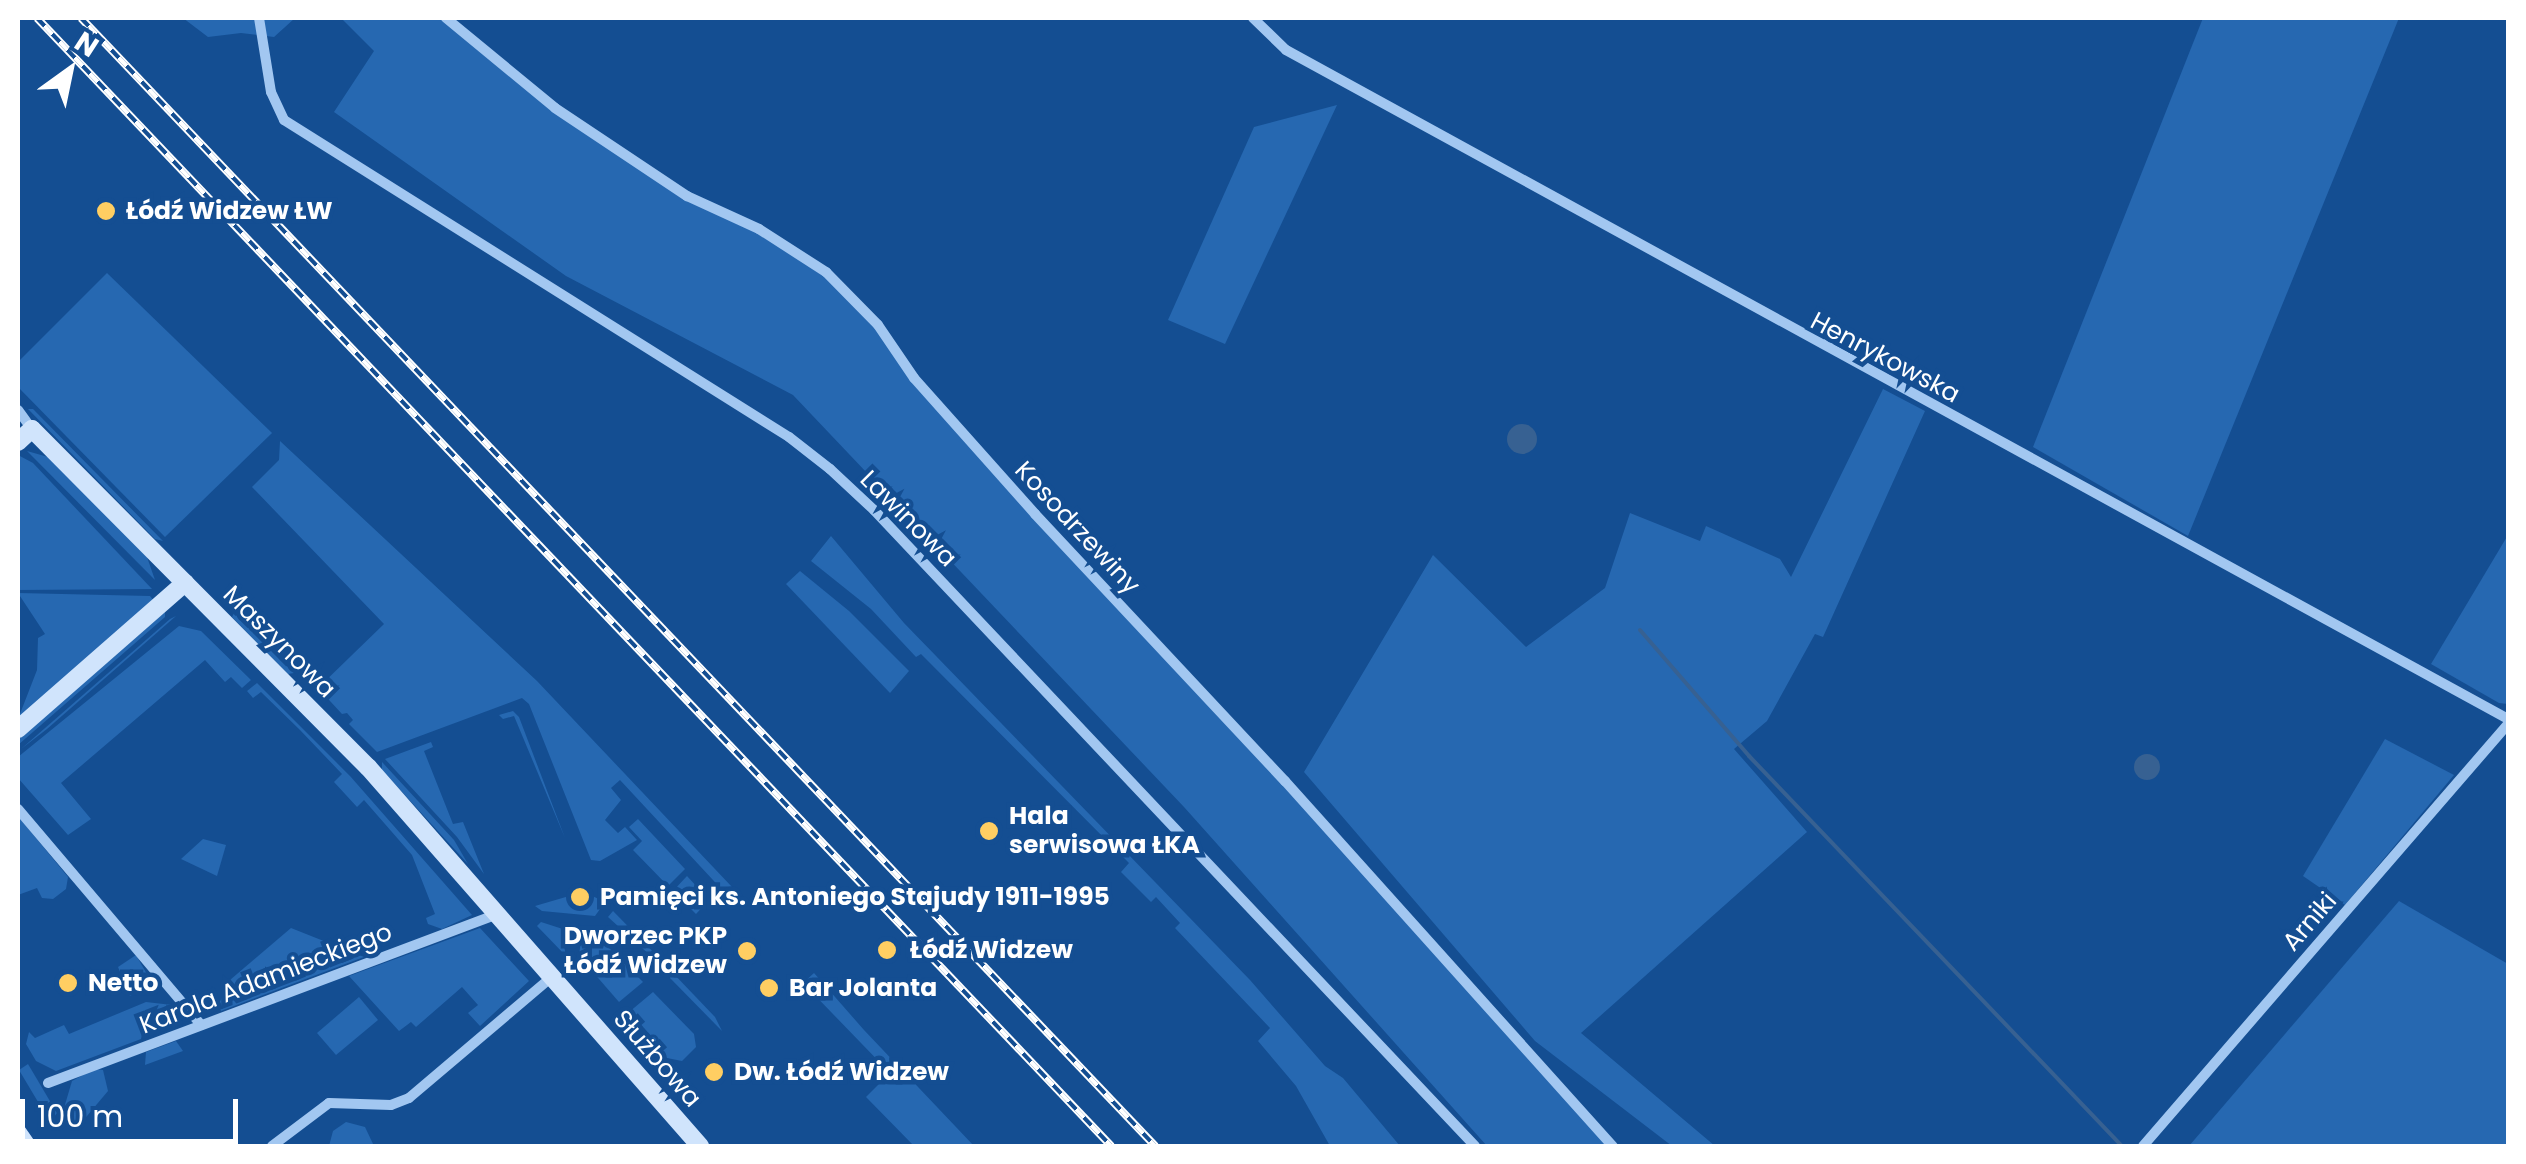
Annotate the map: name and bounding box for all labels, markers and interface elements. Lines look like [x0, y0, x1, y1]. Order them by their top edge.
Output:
north arrow [20, 20, 120, 120]
text: N [67, 22, 106, 67]
place label: Łódź Widzew ŁW [126, 196, 333, 226]
marker: Łódź Widzew ŁW [95, 200, 117, 222]
street label: Henrykowska [1805, 306, 1965, 410]
street label: Kosodrzewiny [1008, 456, 1146, 600]
street label: Lawinowa [854, 465, 962, 573]
street label: Maszynowa [217, 580, 341, 704]
place label: Hala serwisowa ŁKA [1009, 802, 1200, 861]
marker: Hala serwisowa ŁKA [978, 820, 1000, 842]
place label: Pamięci ks. Antoniego Stajudy 1911-1995 [600, 882, 1110, 912]
marker: Pamięci ks. Antoniego Stajudy 1911-1995 [569, 886, 591, 908]
street label: Arniki [2277, 887, 2343, 957]
street label: Karola Adamieckiego [136, 917, 396, 1041]
place label: Dworzec PKP Łódź Widzew [564, 922, 727, 981]
place label: Łódź Widzew [910, 935, 1073, 965]
marker: Łódź Widzew [874, 937, 900, 963]
marker: Dworzec PKP Łódź Widzew [736, 940, 758, 962]
place label: Netto [88, 968, 158, 998]
marker: Netto [57, 972, 79, 994]
place label: Bar Jolanta [789, 973, 937, 1003]
marker: Bar Jolanta [758, 977, 780, 999]
street label: Służbowa [607, 1004, 707, 1114]
place label: Dw. Łódź Widzew [734, 1057, 949, 1087]
marker: Dw. Łódź Widzew [703, 1061, 725, 1083]
scale bar [25, 1079, 242, 1141]
text: 100 m [37, 1095, 123, 1138]

